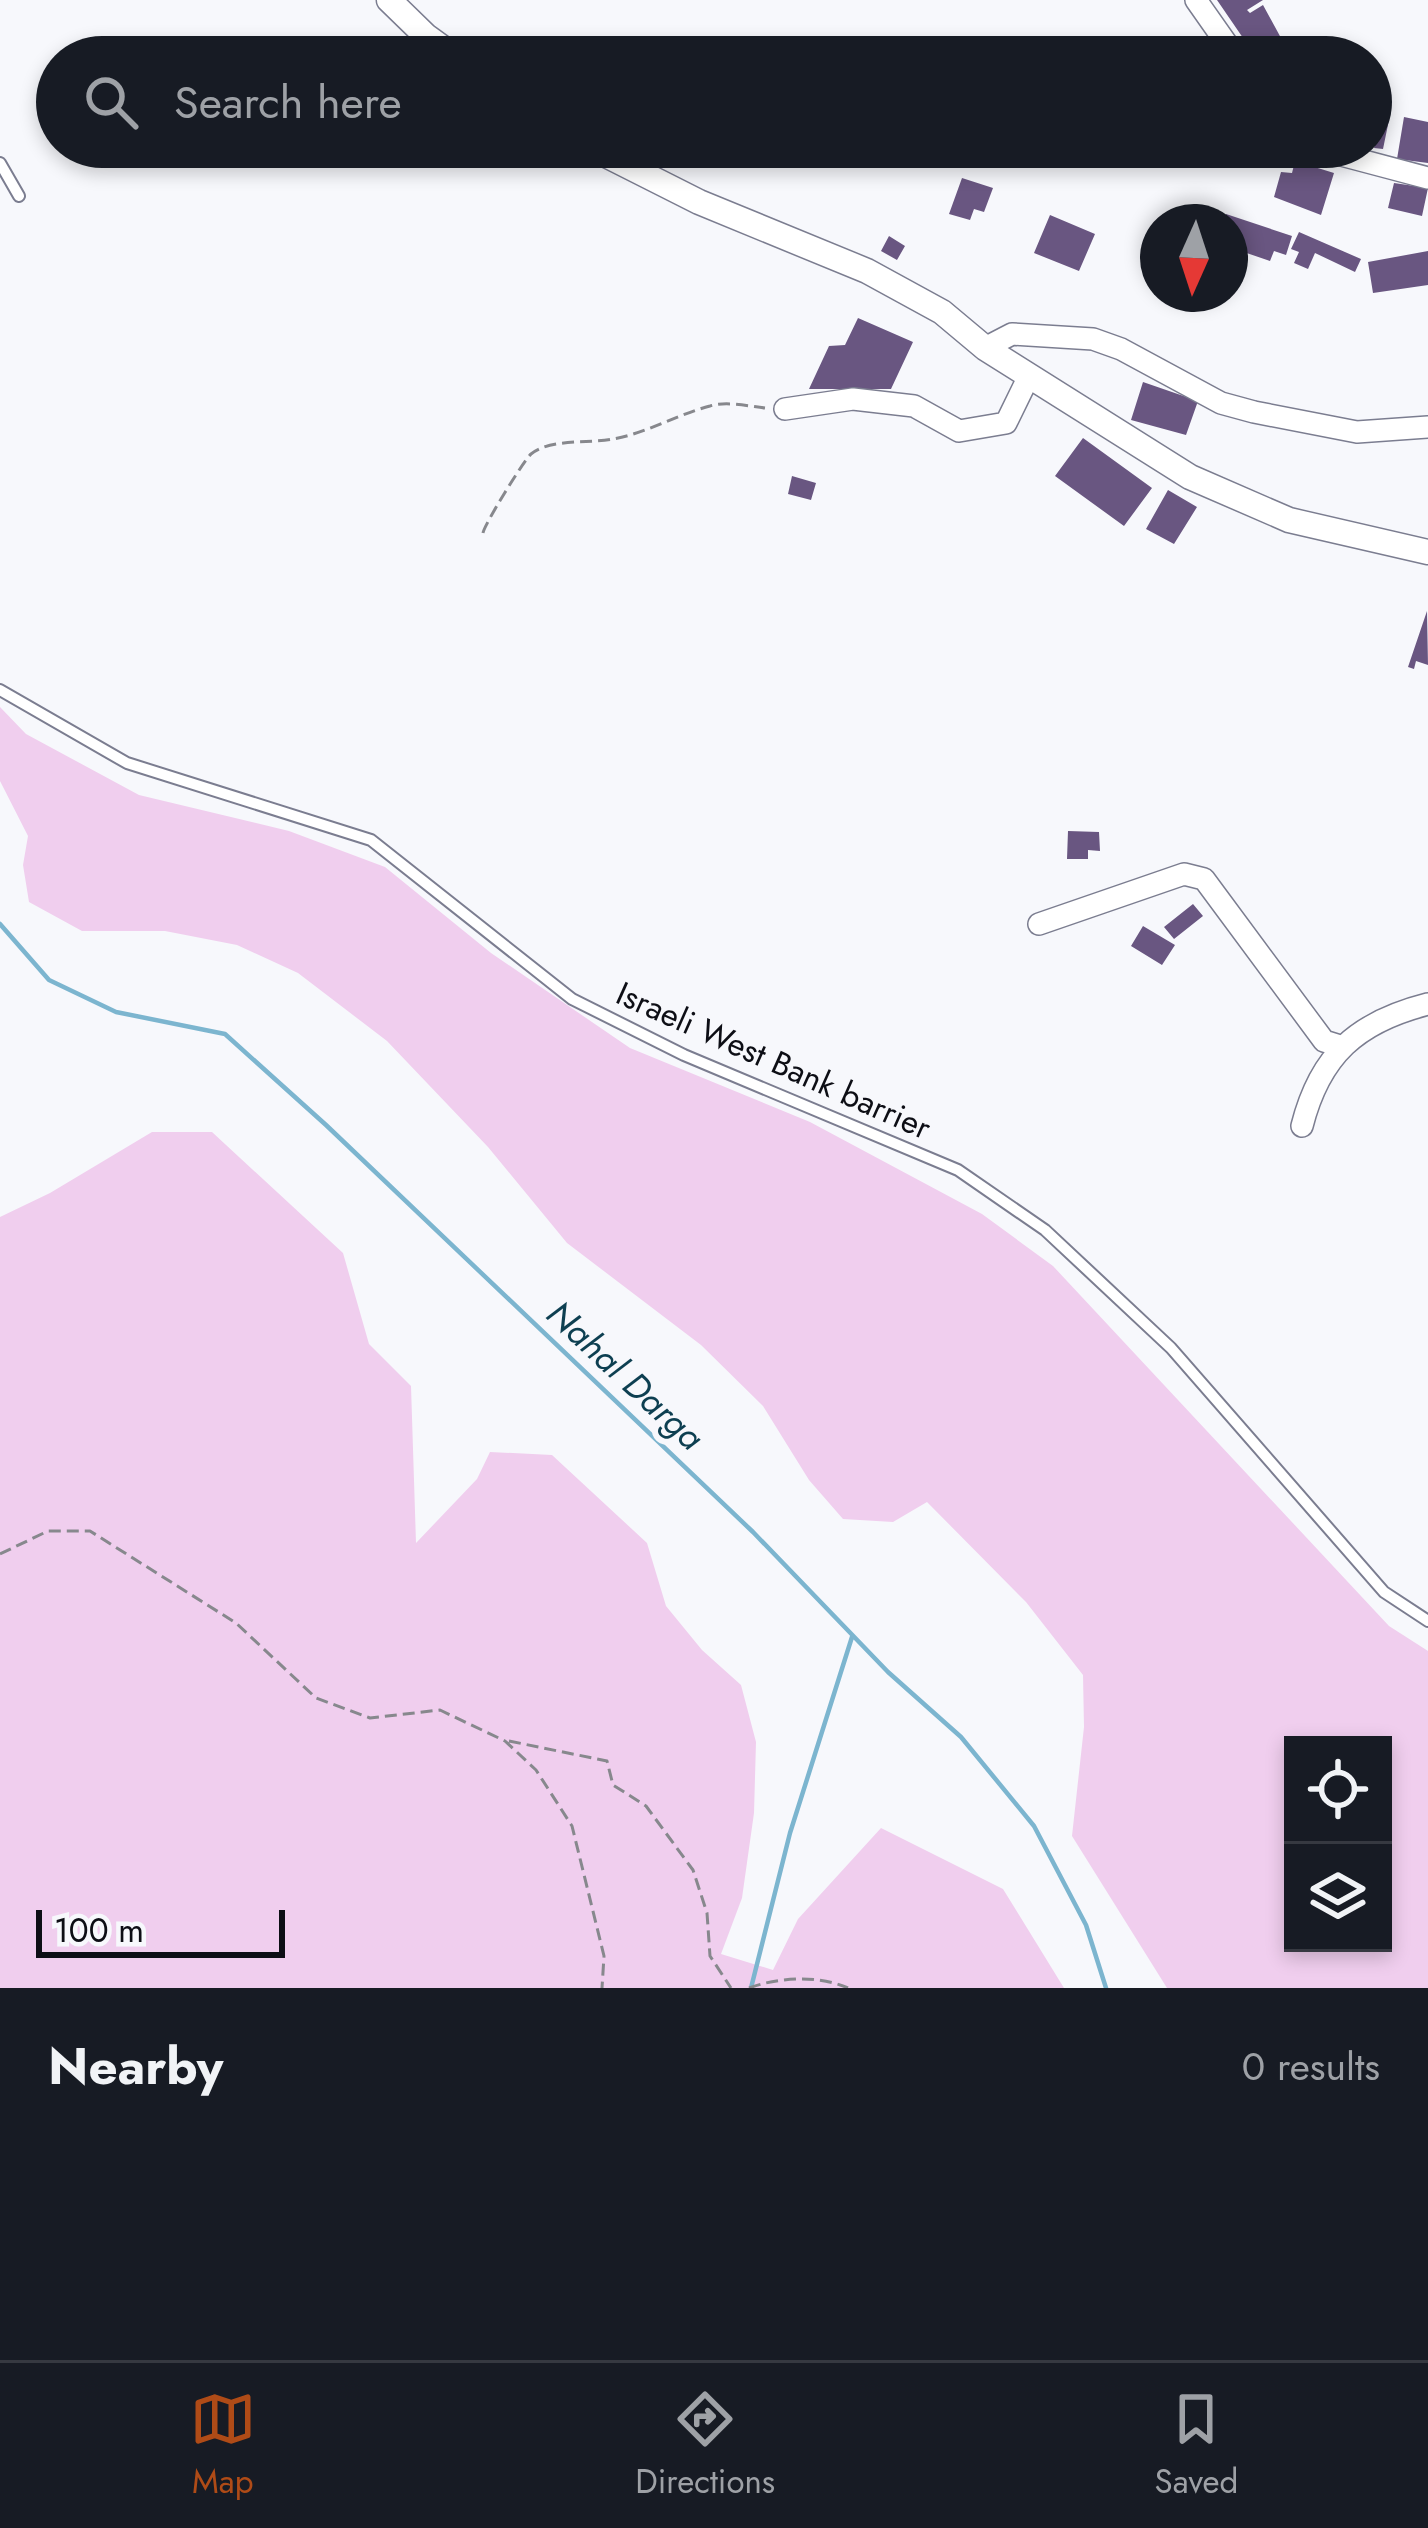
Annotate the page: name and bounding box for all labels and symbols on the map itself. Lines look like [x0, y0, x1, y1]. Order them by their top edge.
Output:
north arrow [1140, 204, 1248, 312]
street label: Israeli West Bank barrier [609, 970, 939, 1151]
water label: Nahal Darga [535, 1288, 717, 1462]
scale bar [36, 1904, 285, 1957]

